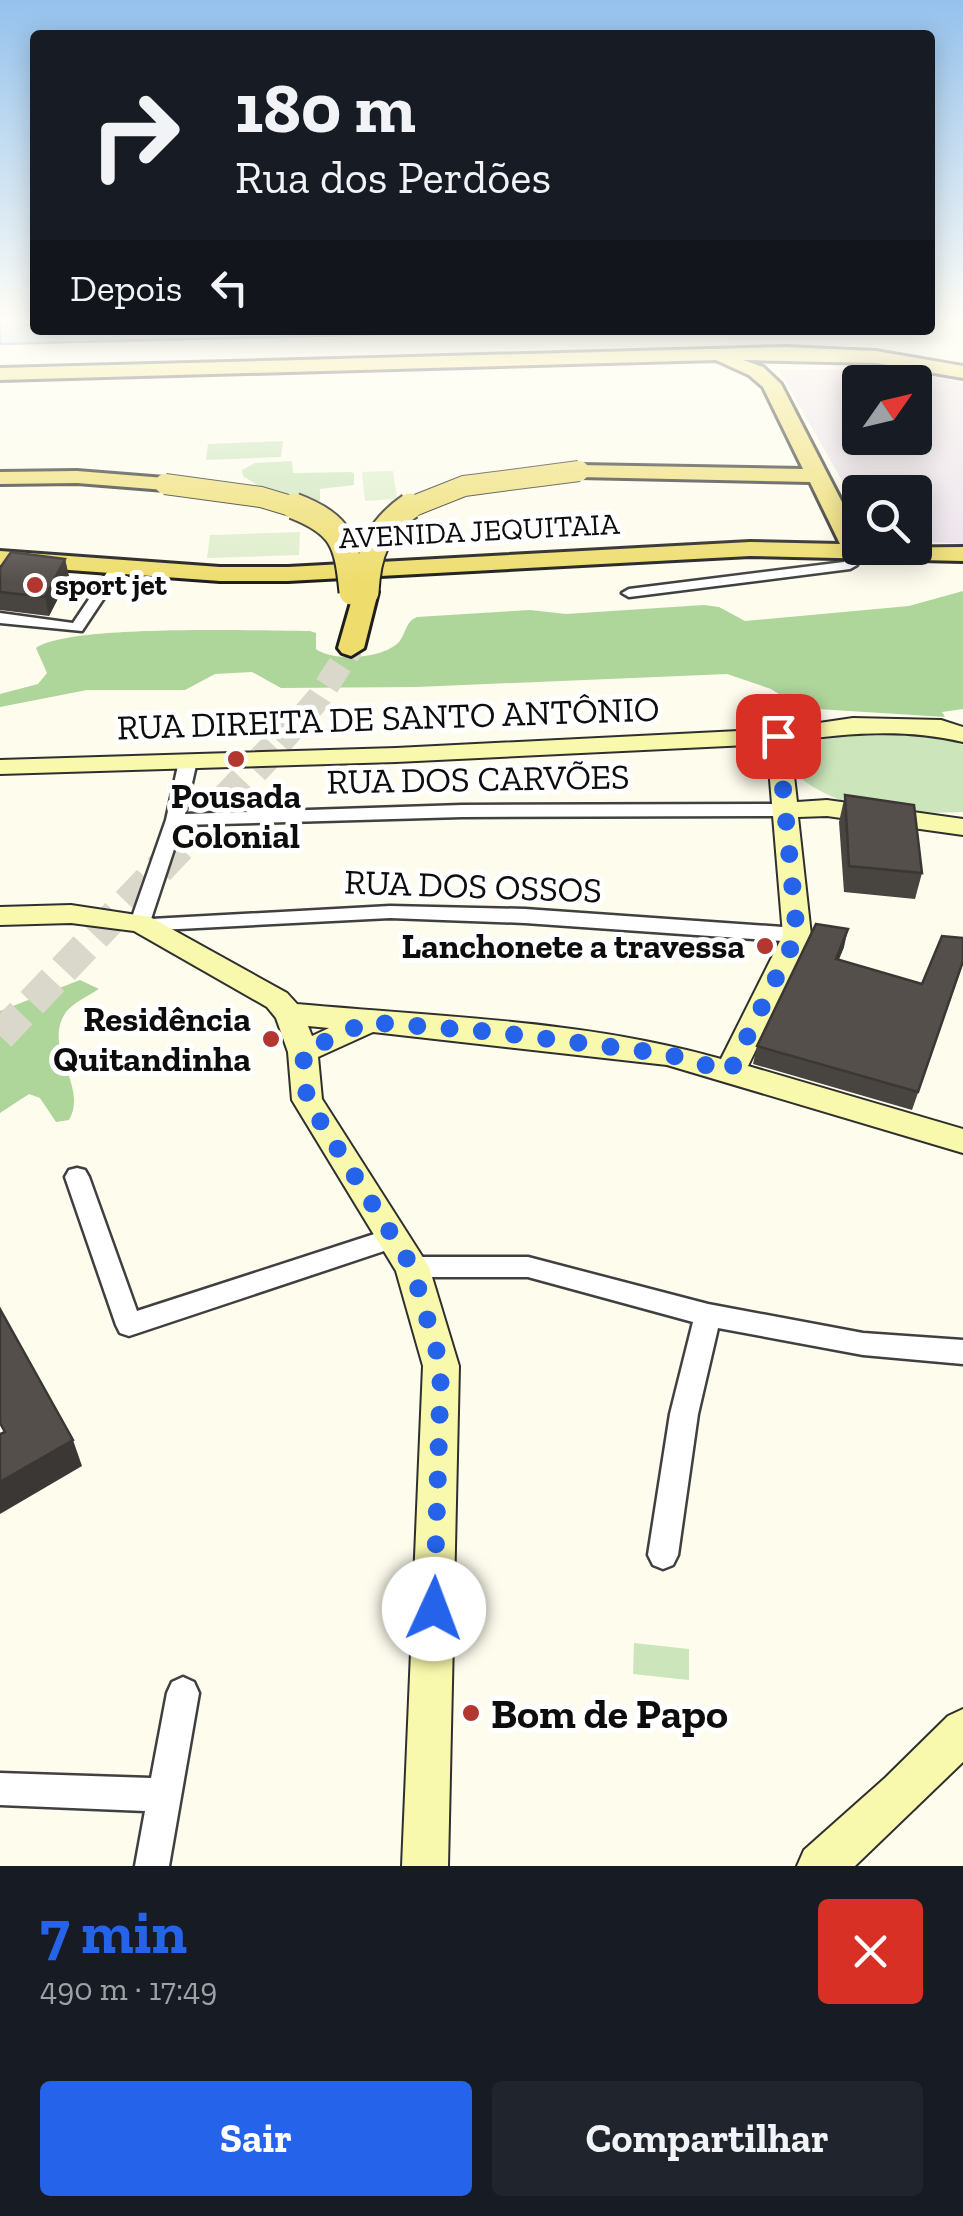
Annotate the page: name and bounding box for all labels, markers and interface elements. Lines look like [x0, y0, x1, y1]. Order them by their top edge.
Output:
text: 180 m [235, 66, 416, 150]
icon: right [70, 70, 200, 200]
text: Rua dos Perdões [235, 151, 551, 205]
icon: left [202, 260, 257, 315]
text: Depois [70, 265, 182, 311]
north arrow [842, 365, 932, 455]
map controls [842, 365, 932, 565]
button: search [842, 475, 932, 565]
street label: AVENIDA JEQUITAIA [338, 506, 621, 556]
place label: sport jet [55, 567, 168, 603]
marker: sport jet [24, 574, 46, 596]
street label: RUA DIREITA DE SANTO ANTÔNIO [116, 688, 660, 748]
pin [736, 694, 821, 779]
icon: arrive [751, 709, 806, 764]
marker: Pousada Colonial [225, 748, 247, 770]
street label: RUA DOS CARVÕES [326, 755, 630, 803]
place label: Pousada Colonial [171, 775, 302, 857]
street label: RUA DOS OSSOS [343, 861, 603, 911]
place label: Lanchonete a travessa [402, 925, 745, 967]
marker: Lanchonete a travessa [754, 935, 776, 957]
place label: Residência Quitandinha [53, 998, 251, 1080]
marker: Residência Quitandinha [260, 1028, 282, 1050]
position arrow [382, 1557, 486, 1661]
place label: Bom de Papo [491, 1688, 728, 1739]
marker: Bom de Papo [460, 1702, 482, 1724]
text: 7 min [40, 1896, 187, 1968]
button: close [818, 1899, 923, 2004]
text: 490 m · 17:49 [40, 1970, 217, 2008]
button: Sair [40, 2081, 472, 2196]
button: Compartilhar [492, 2081, 923, 2196]

